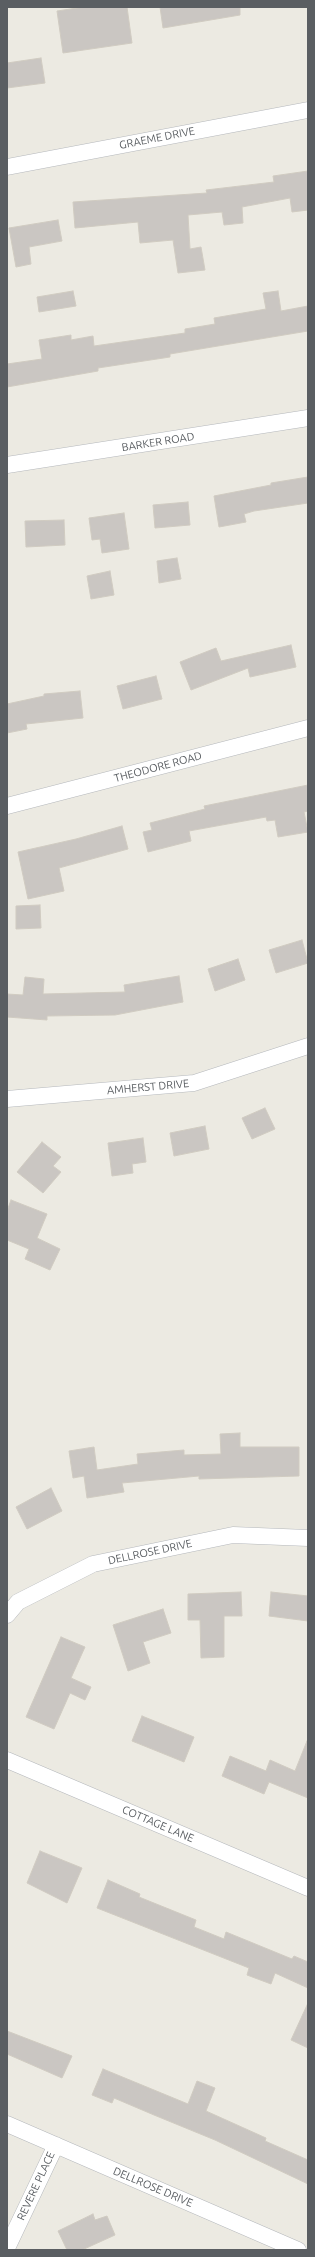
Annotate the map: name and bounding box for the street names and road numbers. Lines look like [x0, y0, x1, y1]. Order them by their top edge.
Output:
street label: GRAEME DRIVE [118, 124, 196, 152]
street label: BARKER ROAD [121, 430, 195, 454]
street label: THEODORE ROAD [113, 749, 203, 785]
street label: AMHERST DRIVE [106, 1077, 190, 1097]
street label: DELLROSE DRIVE [107, 1537, 193, 1567]
street label: COTTAGE LANE [120, 1803, 196, 1845]
street label: REVERE PLACE [14, 2150, 58, 2222]
street label: DELLROSE DRIVE [111, 2164, 195, 2210]

